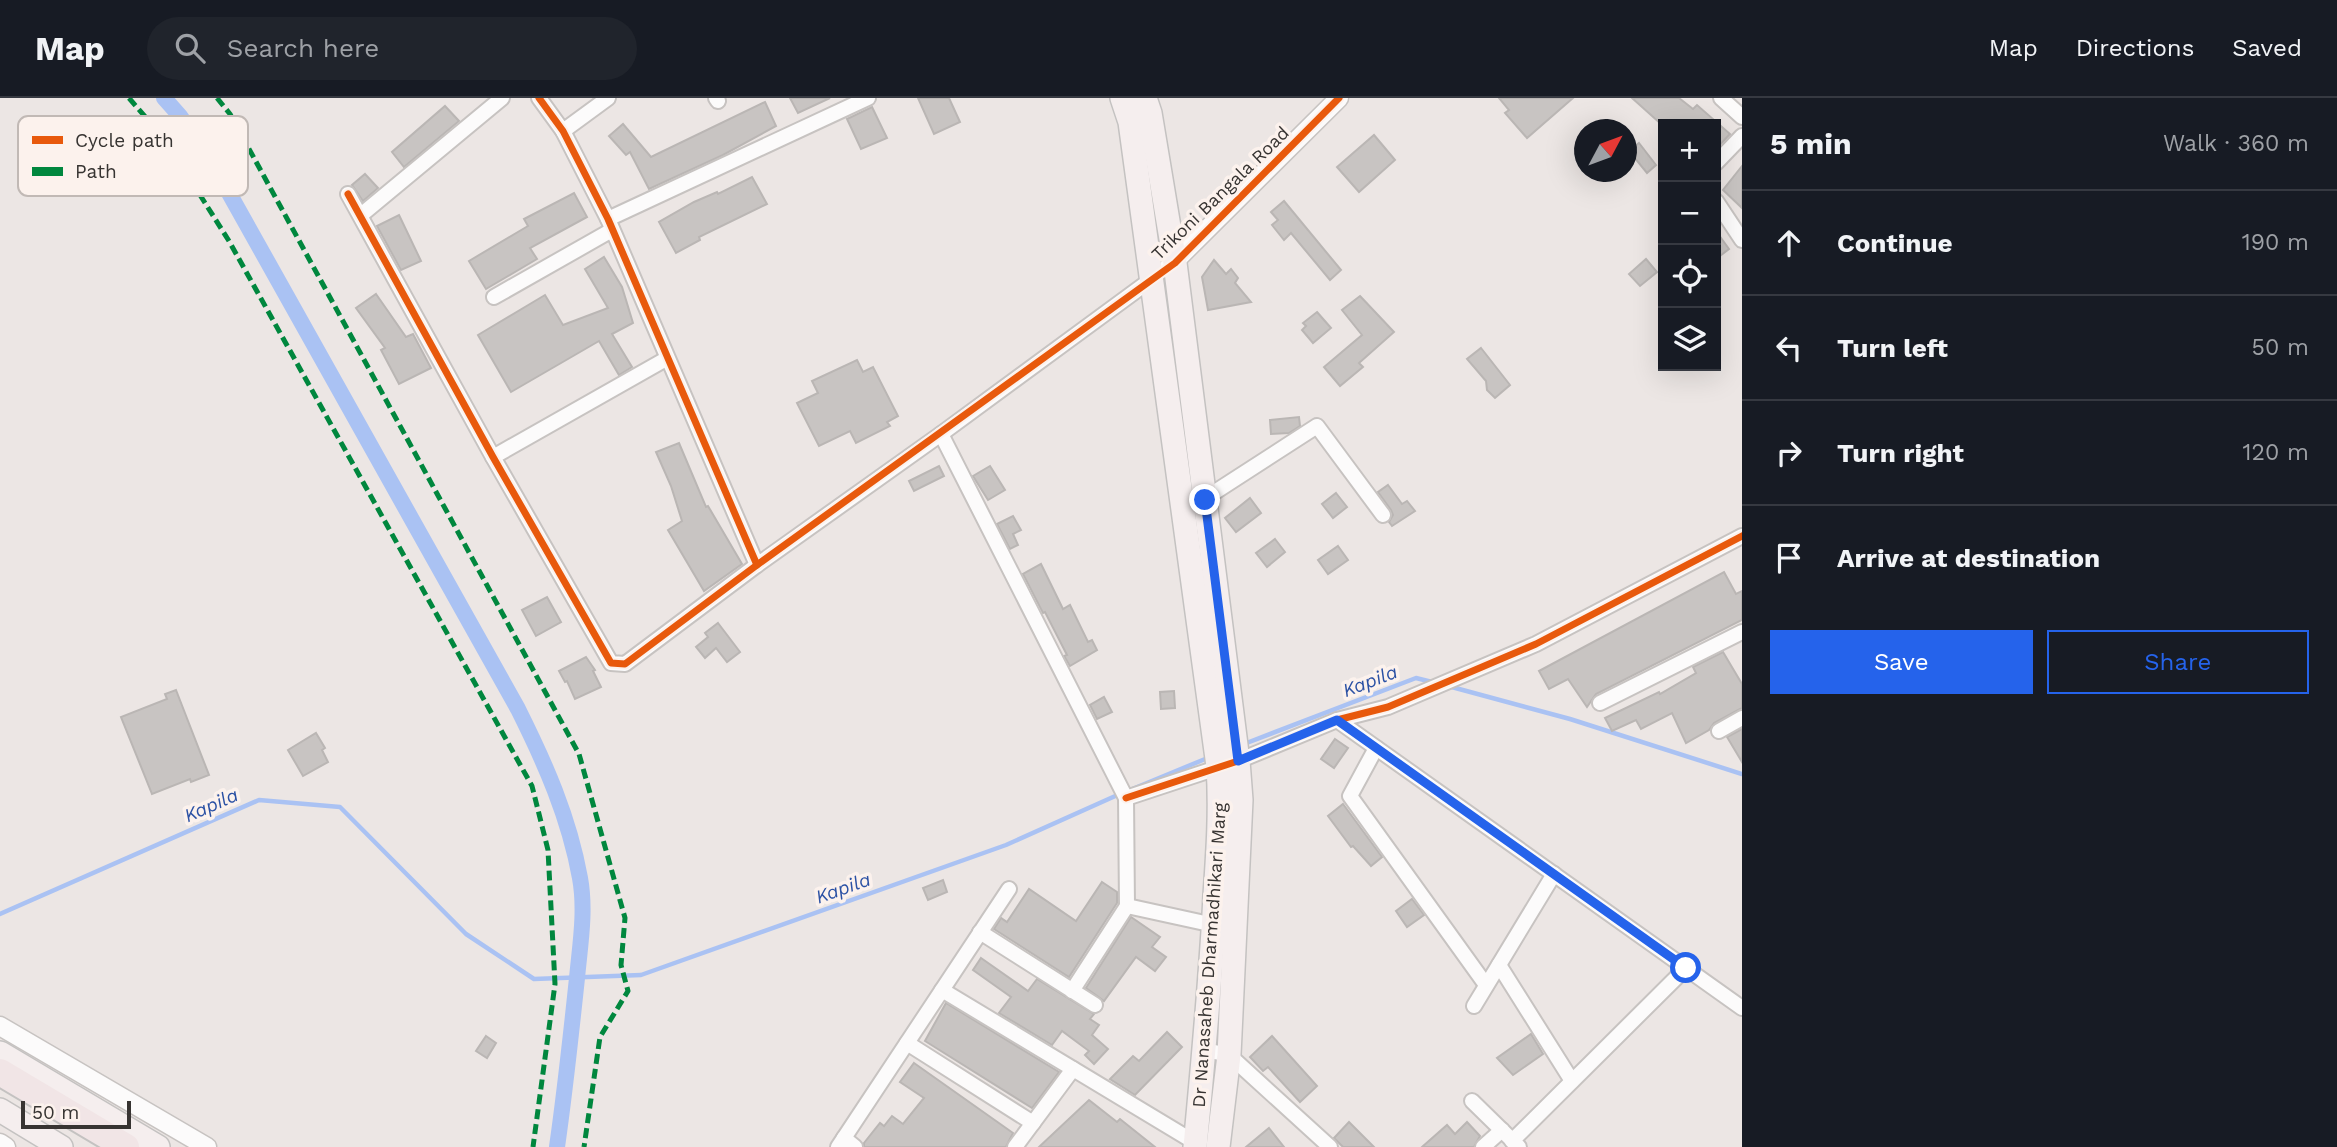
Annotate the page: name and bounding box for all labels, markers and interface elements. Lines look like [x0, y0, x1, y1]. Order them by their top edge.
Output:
search box [147, 17, 637, 80]
text: Map [35, 29, 105, 68]
icon: search [171, 29, 209, 67]
text: Search here [227, 33, 379, 63]
text: Map [1989, 34, 2038, 62]
text: Directions [2076, 34, 2194, 62]
text: Saved [2232, 34, 2302, 62]
legend [18, 116, 248, 196]
north arrow [1574, 119, 1637, 182]
map controls [1658, 119, 1721, 371]
button: + [1658, 119, 1721, 182]
street label: Trikoni Bangala Road [1147, 122, 1293, 264]
text: 5 min [1770, 126, 1852, 161]
text: Cycle path [75, 129, 174, 152]
text: Walk · 360 m [2163, 130, 2309, 157]
text: Path [75, 160, 117, 183]
button: − [1658, 182, 1721, 245]
icon: ahead [1770, 224, 1808, 262]
text: Continue [1837, 228, 1953, 258]
text: 190 m [2242, 229, 2309, 256]
button: locate [1658, 245, 1721, 308]
button: layers [1658, 308, 1721, 371]
icon: left [1770, 329, 1808, 367]
text: Turn left [1837, 333, 1948, 363]
text: 50 m [2252, 334, 2309, 361]
icon: right [1770, 434, 1808, 472]
text: Turn right [1837, 438, 1964, 468]
text: 120 m [2243, 439, 2309, 466]
route end [1189, 484, 1220, 515]
icon: arrive [1770, 539, 1808, 577]
text: Arrive at destination [1837, 543, 2100, 573]
button: Save [1770, 630, 2033, 694]
button: Share [2047, 630, 2309, 694]
water label: Kapila [1339, 660, 1401, 702]
water label: Kapila [180, 783, 242, 827]
street label: Dr Nanasaheb Dharmadhikari Marg [1188, 801, 1230, 1108]
water label: Kapila [812, 867, 874, 909]
route start [1670, 952, 1701, 983]
scale bar [21, 1098, 131, 1130]
text: 50 m [32, 1101, 79, 1124]

